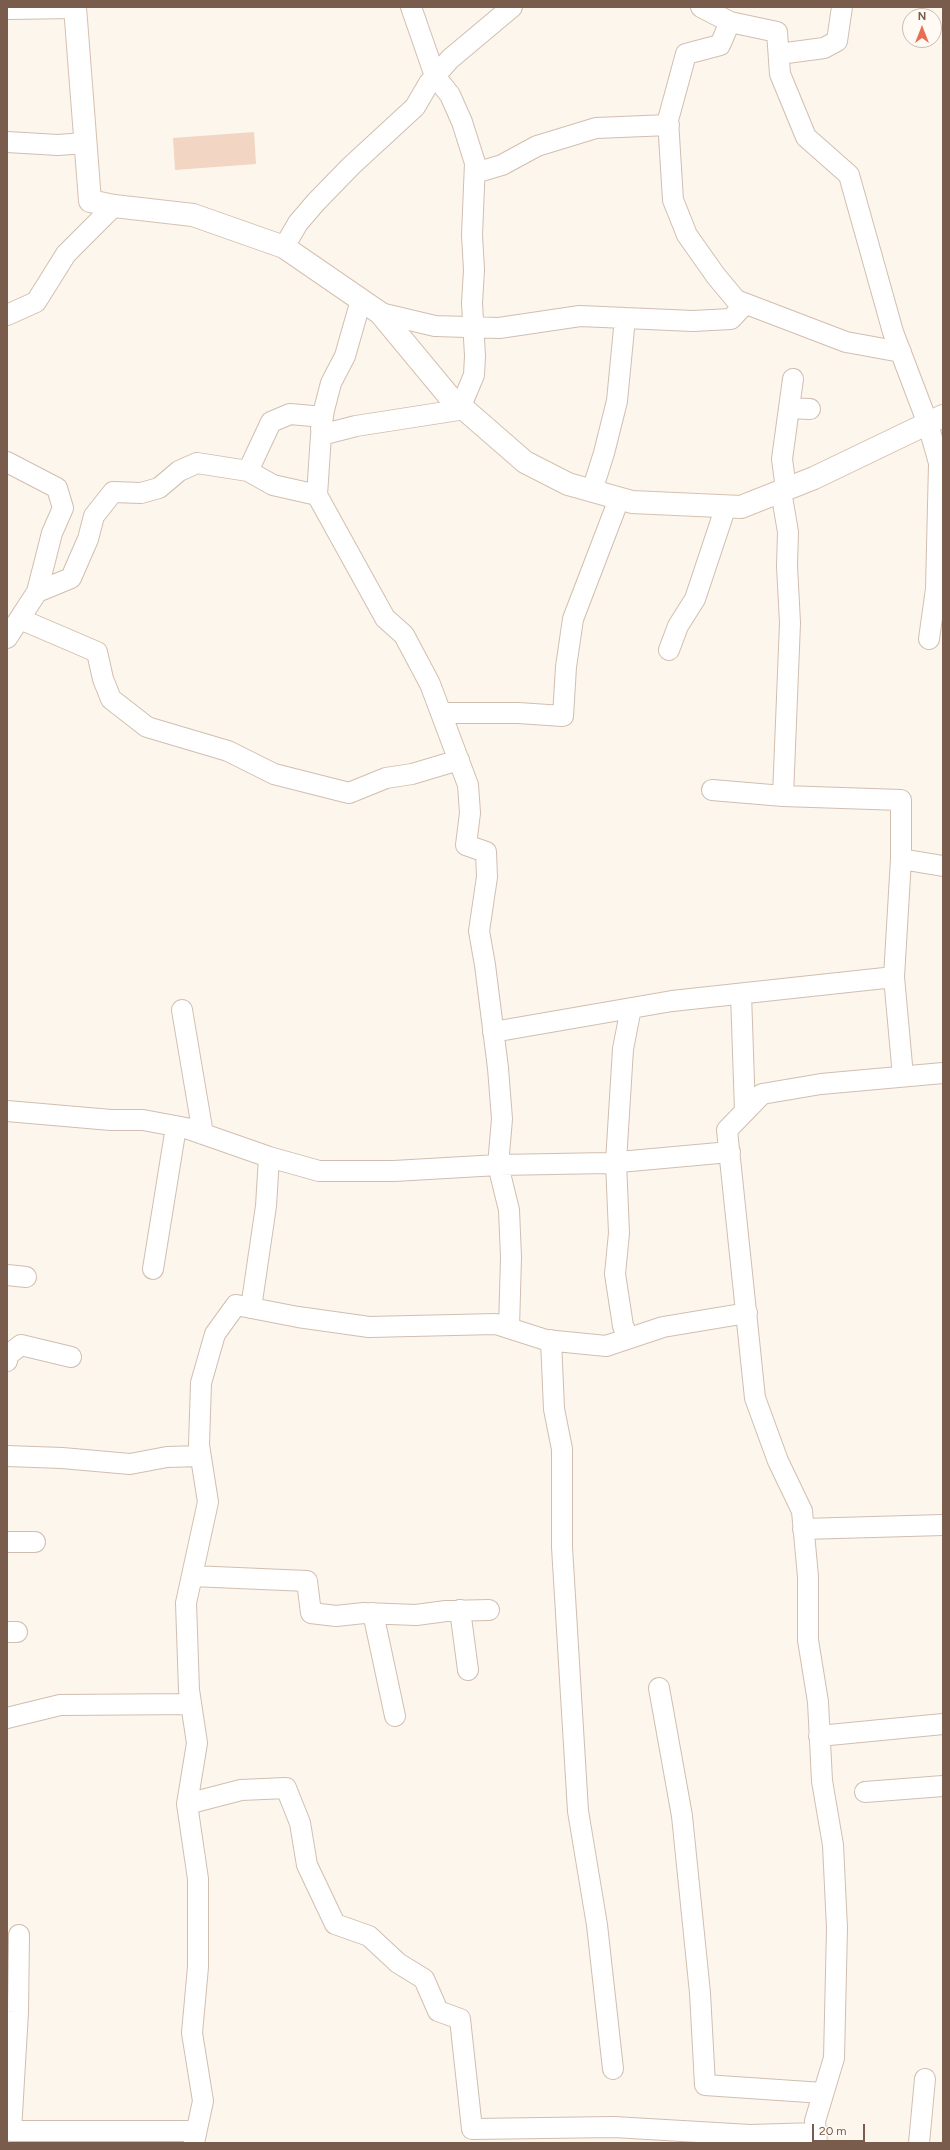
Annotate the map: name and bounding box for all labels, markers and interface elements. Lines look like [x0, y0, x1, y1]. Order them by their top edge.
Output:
north arrow [902, 8, 942, 48]
text: N [918, 10, 926, 23]
scale bar [814, 2116, 867, 2142]
text: 20 m [819, 2124, 847, 2138]

